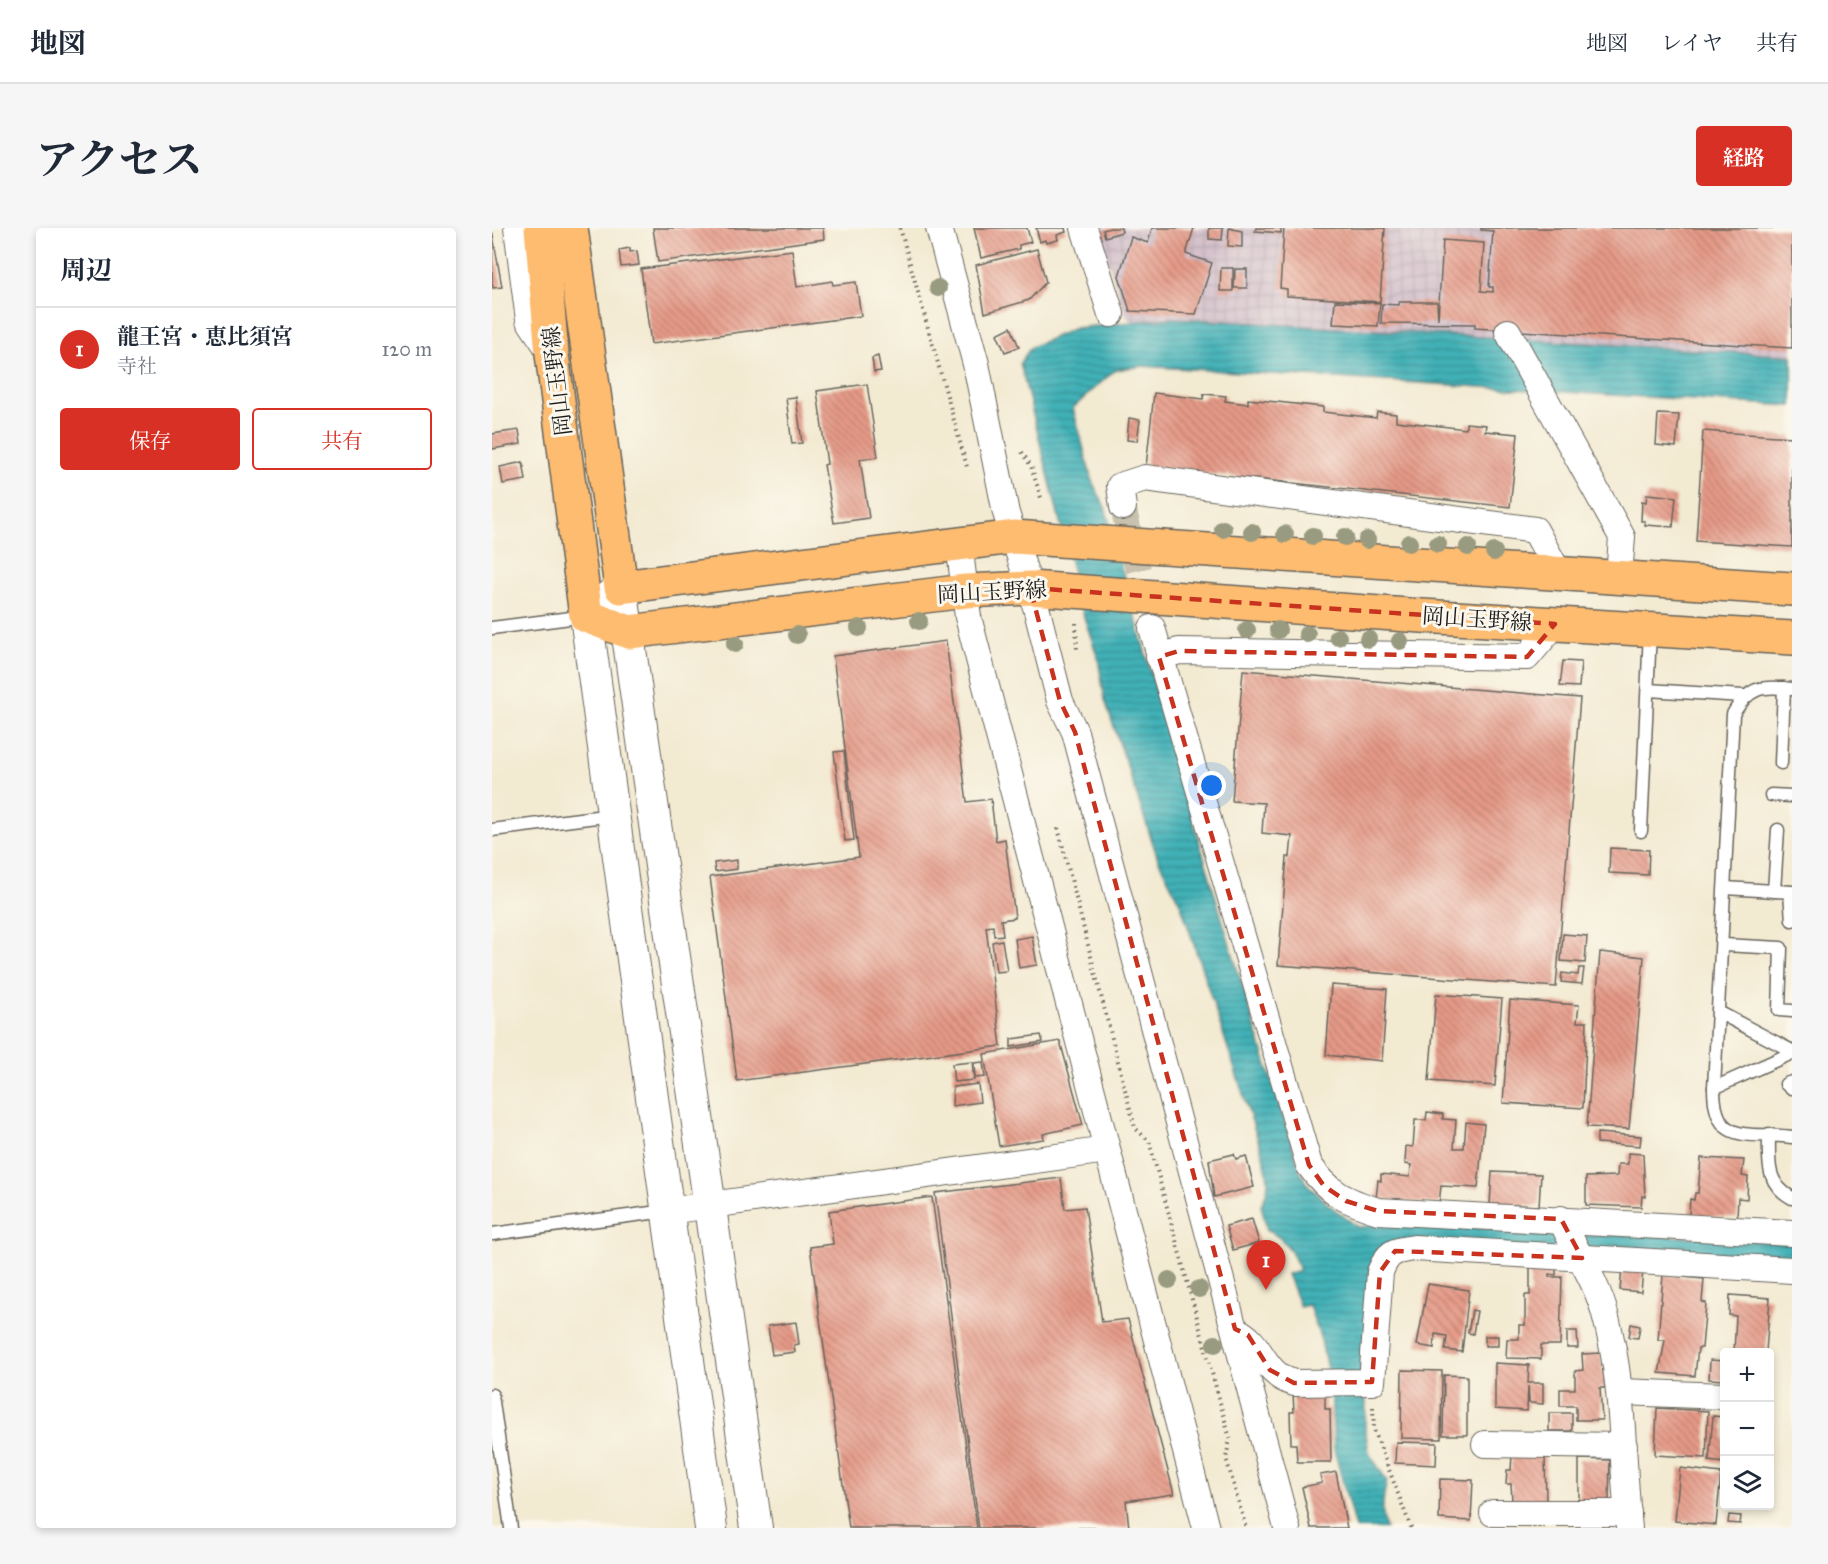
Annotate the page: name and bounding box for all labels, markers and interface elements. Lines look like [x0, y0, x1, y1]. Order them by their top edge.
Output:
text: 地図 [30, 26, 86, 61]
text: 地図 [1586, 30, 1628, 56]
text: レイヤ [1661, 30, 1723, 56]
text: 共有 [1756, 30, 1798, 56]
button: 経路 [1696, 126, 1792, 186]
text: アクセス [36, 134, 203, 186]
text: 周辺 [60, 254, 112, 286]
text: 龍王宮・恵比須宮 [117, 323, 293, 350]
street label: 岡山玉野線 [537, 325, 577, 437]
text: 1 [76, 337, 83, 361]
text: 120 m [381, 337, 432, 361]
text: 寺社 [117, 354, 157, 378]
button: 保存 [60, 408, 240, 470]
button: 共有 [252, 408, 432, 470]
street label: 岡山玉野線 [936, 576, 1048, 608]
street label: 岡山玉野線 [1421, 602, 1533, 636]
your location [1197, 771, 1226, 800]
pin: 1 [1246, 1240, 1286, 1290]
map controls [1720, 1348, 1774, 1510]
button: + [1720, 1348, 1774, 1402]
button: − [1720, 1402, 1774, 1456]
button: layers [1720, 1456, 1774, 1510]

